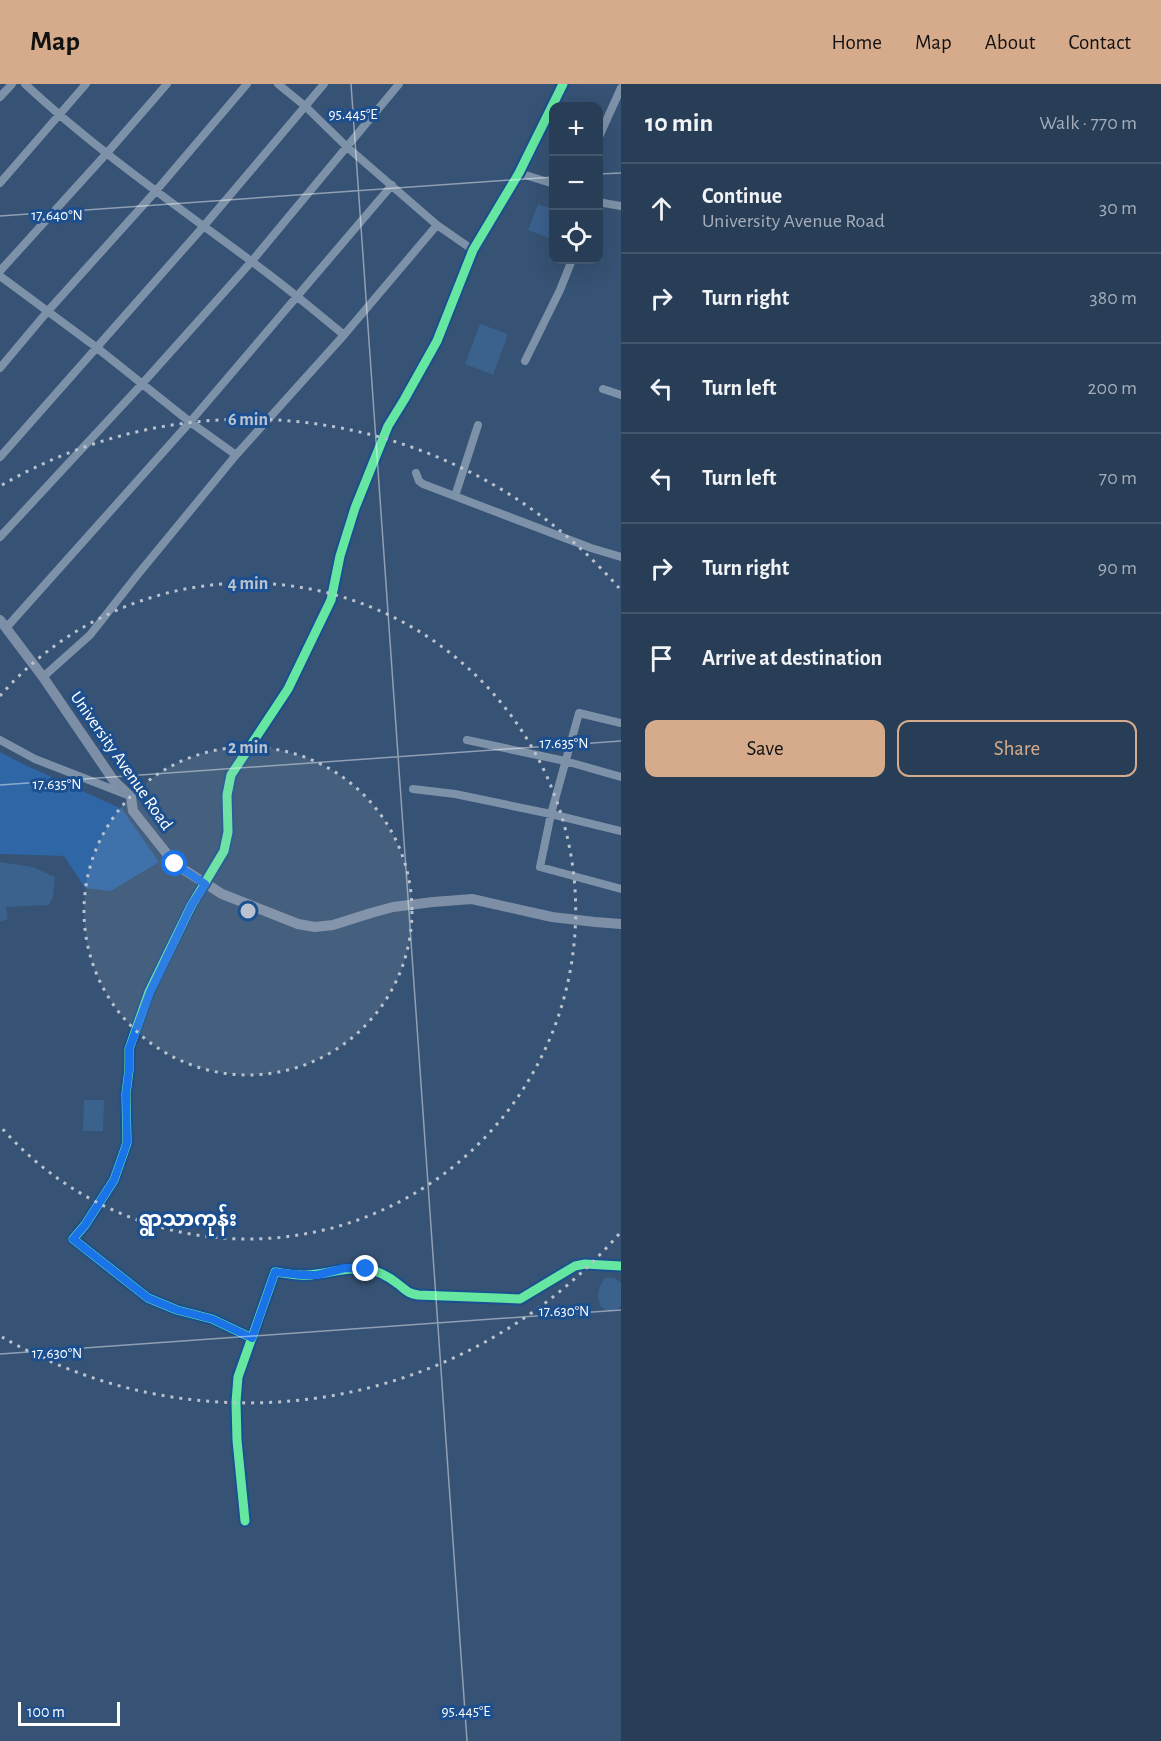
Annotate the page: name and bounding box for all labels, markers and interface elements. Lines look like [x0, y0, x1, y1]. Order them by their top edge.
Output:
text: Map [30, 28, 80, 56]
text: Home [831, 32, 882, 53]
text: Map [915, 32, 952, 53]
text: About [985, 32, 1035, 53]
text: Contact [1068, 32, 1131, 53]
map controls [549, 102, 603, 264]
button: + [549, 102, 603, 156]
text: 95.445°E [328, 107, 378, 122]
text: 10 min [645, 110, 713, 136]
text: Walk · 770 m [1039, 113, 1137, 133]
button: − [549, 156, 603, 210]
text: Continue [702, 185, 782, 207]
icon: ahead [645, 192, 678, 225]
text: 30 m [1099, 198, 1137, 218]
text: 17.640°N [31, 208, 83, 223]
button: locate [549, 210, 603, 264]
text: University Avenue Road [702, 211, 885, 231]
icon: right [645, 282, 678, 315]
text: Turn right [702, 287, 789, 309]
text: 380 m [1089, 288, 1137, 308]
icon: left [645, 372, 678, 405]
text: Turn left [702, 377, 776, 399]
text: 200 m [1087, 378, 1137, 398]
text: 6 min [228, 411, 268, 429]
icon: left [645, 462, 678, 495]
text: Turn left [702, 467, 776, 489]
text: 70 m [1099, 468, 1137, 488]
icon: right [645, 552, 678, 585]
text: Turn right [702, 557, 789, 579]
text: 90 m [1098, 558, 1137, 578]
text: 4 min [228, 575, 268, 593]
icon: arrive [645, 642, 678, 675]
text: Arrive at destination [702, 647, 882, 669]
street label: University Avenue Road [66, 688, 176, 834]
button: Save [645, 720, 885, 777]
button: Share [897, 720, 1137, 777]
text: 17.635°N [540, 736, 589, 751]
text: 2 min [228, 739, 268, 757]
text: 17.635°N [33, 777, 82, 792]
route start [161, 850, 187, 876]
centre of rings [238, 901, 258, 921]
district label: ရွာသာကုန်း [139, 1203, 237, 1236]
route end [352, 1255, 378, 1281]
text: 17.630°N [539, 1304, 589, 1319]
text: 17.630°N [32, 1346, 82, 1361]
scale bar [18, 1699, 120, 1726]
text: 100 m [27, 1704, 65, 1720]
text: 95.445°E [441, 1704, 491, 1719]

